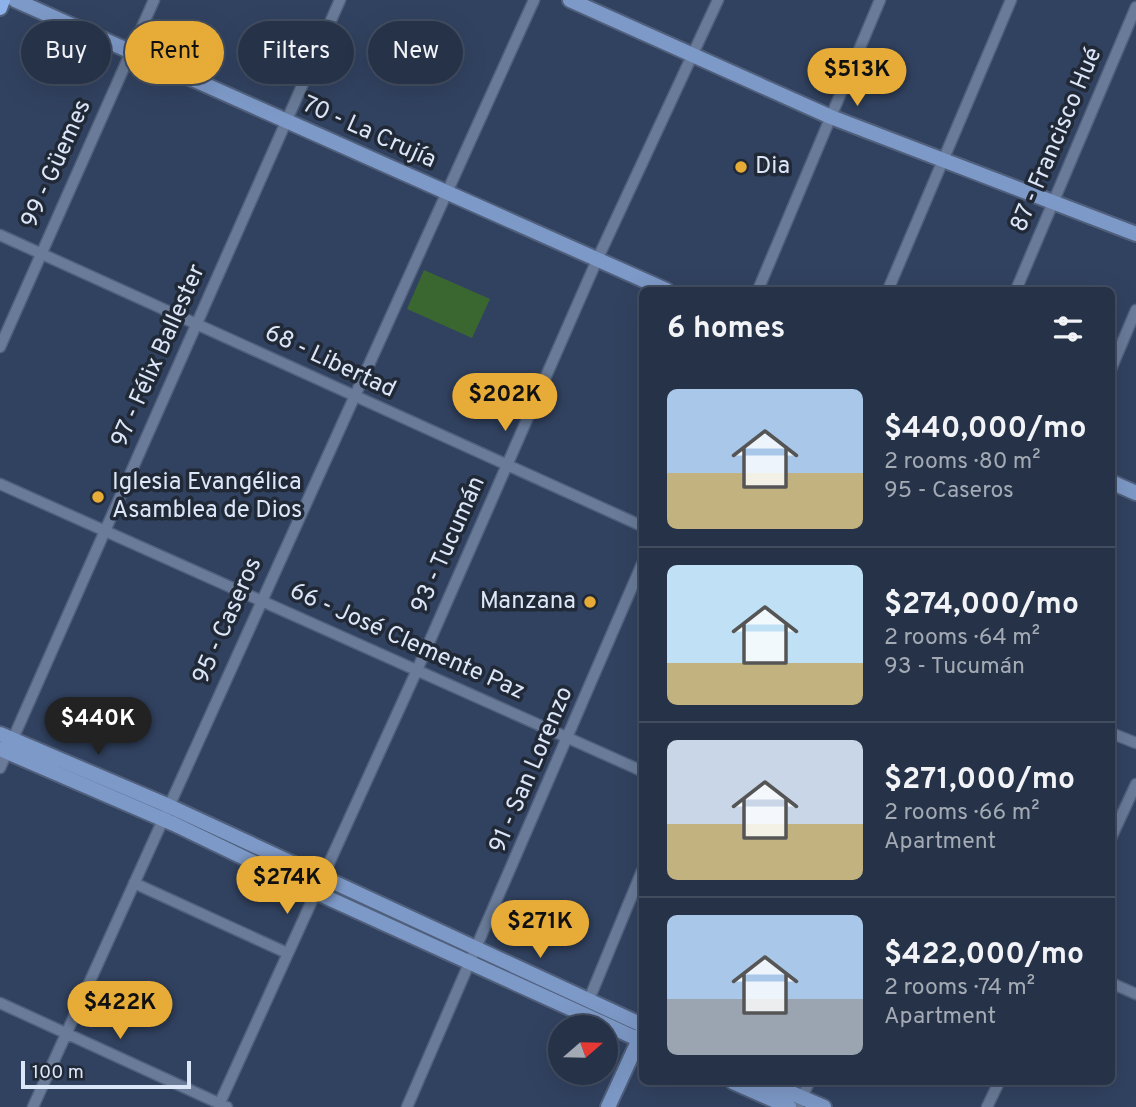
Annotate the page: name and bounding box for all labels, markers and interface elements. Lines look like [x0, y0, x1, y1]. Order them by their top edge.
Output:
chip: Buy [21, 21, 111, 84]
chip: Rent [125, 21, 224, 84]
chip: Filters [238, 21, 354, 84]
chip: New [368, 21, 463, 84]
street label: 87 - Francisco Hué [1005, 43, 1109, 237]
pin: $513K [808, 48, 906, 108]
text: $513K [823, 56, 891, 85]
street label: 70 - La Crujía [297, 90, 441, 176]
street label: 99 - Güemes [15, 95, 99, 233]
place label: Dia [755, 152, 790, 182]
marker: Dia [733, 159, 749, 175]
street label: 97 - Félix Ballester [105, 260, 213, 452]
icon: filters [1049, 310, 1087, 348]
text: 6 homes [667, 311, 785, 348]
street label: 68 - Libertad [260, 319, 400, 405]
pin: $202K [456, 374, 554, 433]
text: $202K [468, 381, 542, 410]
text: $440,000/mo [884, 411, 1086, 448]
icon: home [723, 417, 807, 501]
text: 2 rooms · 80 m² [884, 448, 1041, 477]
place label: Iglesia Evangélica Asamblea de Dios [112, 468, 302, 526]
street label: 93 - Tucumán [405, 472, 493, 618]
text: 95 - Caseros [884, 477, 1014, 506]
marker: Iglesia Evangélica Asamblea de Dios [90, 489, 106, 505]
street label: 95 - Caseros [187, 553, 269, 689]
street label: 66 - José Clemente Paz [285, 577, 529, 707]
place label: Manzana [480, 587, 576, 617]
text: $274,000/mo [884, 587, 1079, 624]
icon: home [723, 593, 807, 677]
marker: Manzana [582, 594, 598, 610]
text: 2 rooms · 64 m² [884, 624, 1040, 653]
text: 93 - Tucumán [884, 653, 1025, 682]
street label: 91 - San Lorenzo [483, 682, 581, 858]
pin: $440K [49, 698, 147, 757]
text: $440K [61, 705, 135, 734]
text: $271,000/mo [884, 762, 1075, 799]
icon: home [723, 768, 807, 852]
text: 2 rooms · 66 m² [884, 799, 1040, 828]
text: Apartment [884, 828, 996, 857]
pin: $274K [238, 856, 336, 916]
text: $274K [252, 864, 322, 893]
pin: $271K [491, 900, 589, 960]
text: $271K [507, 908, 573, 937]
text: $422,000/mo [884, 937, 1084, 974]
icon: home [723, 943, 807, 1027]
text: 2 rooms · 74 m² [884, 974, 1035, 1003]
pin: $422K [71, 982, 169, 1041]
text: $422K [83, 989, 157, 1018]
text: Apartment [884, 1003, 996, 1032]
north arrow [548, 1015, 618, 1085]
map controls [548, 1015, 618, 1085]
scale bar [21, 1058, 191, 1090]
text: 100 m [32, 1061, 84, 1085]

